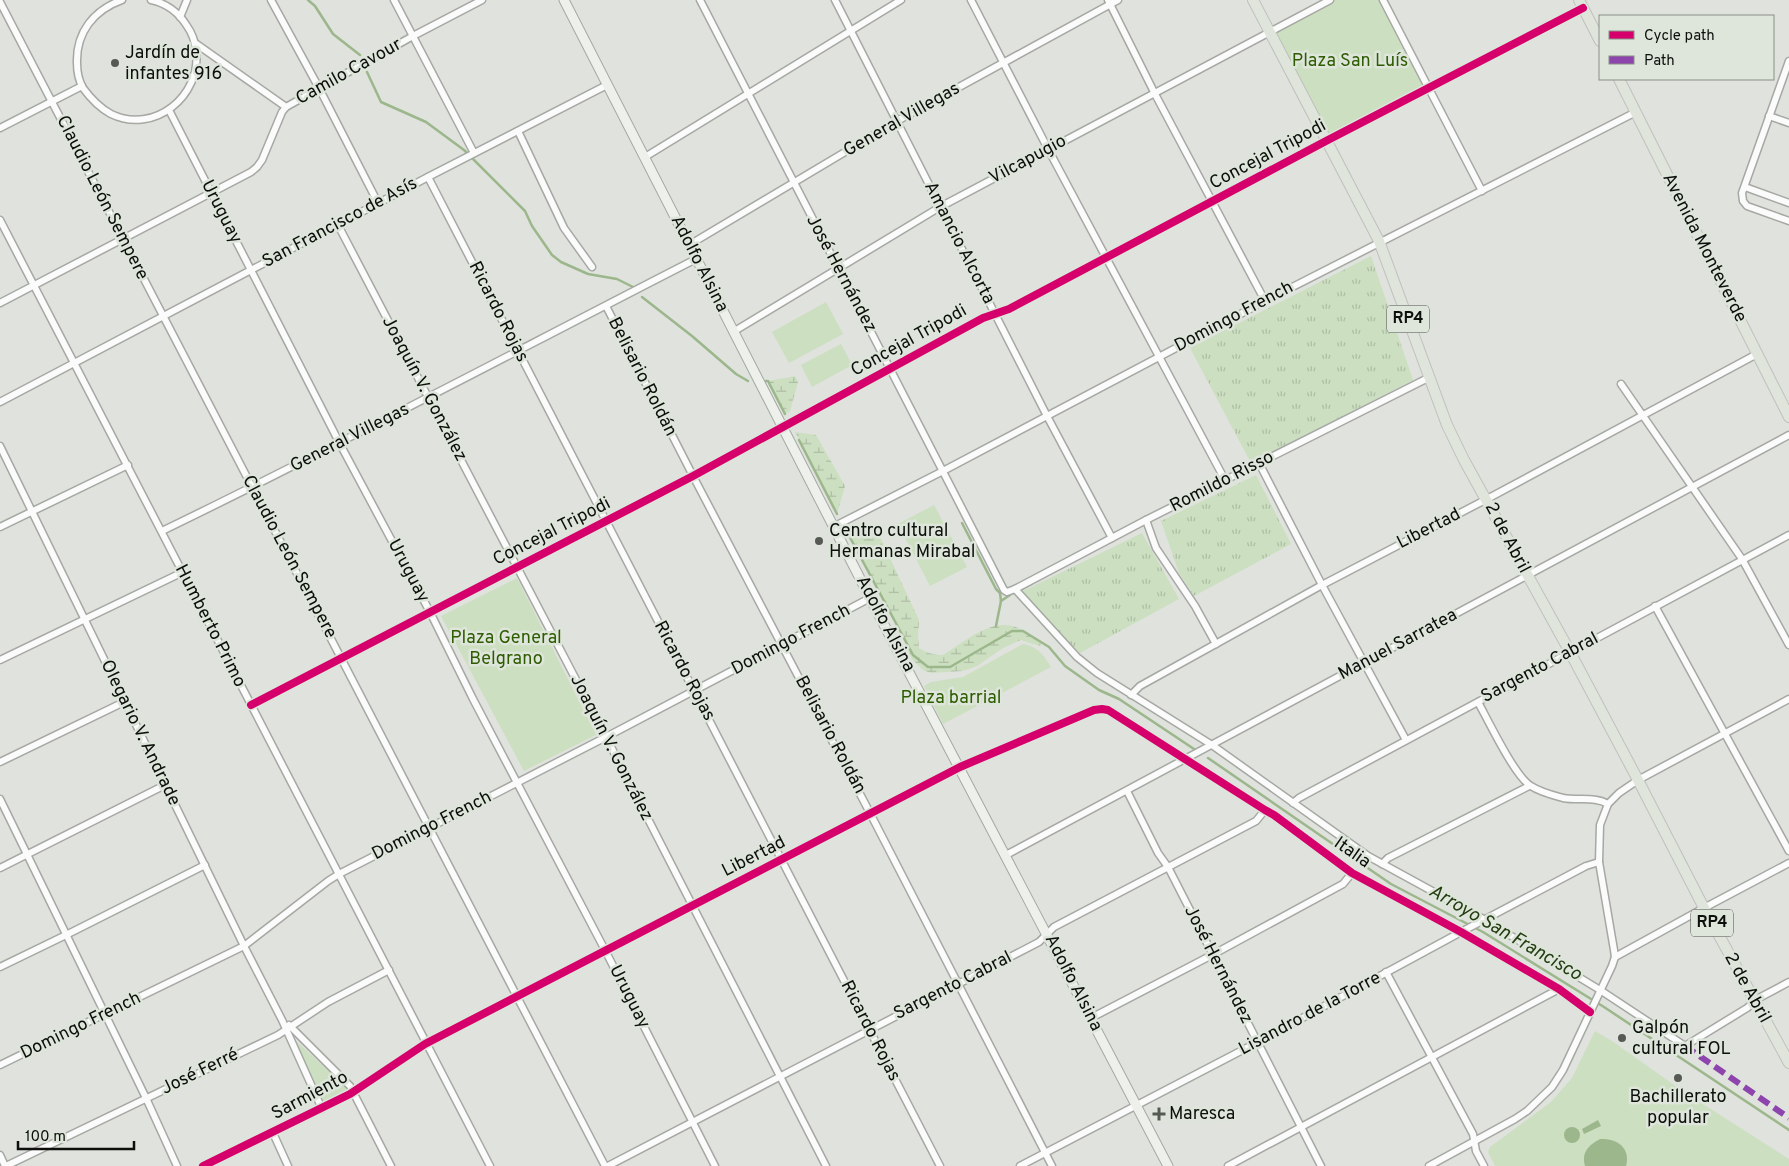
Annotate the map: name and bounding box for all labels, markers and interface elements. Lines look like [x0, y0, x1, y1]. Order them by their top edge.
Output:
legend [1599, 15, 1774, 80]
text: Cycle path [1644, 27, 1715, 46]
street label: Camilo Cavour [292, 33, 406, 111]
place label: Jardín de infantes 916 [125, 42, 222, 86]
park label: Plaza San Luís [1292, 50, 1408, 73]
text: Path [1644, 52, 1675, 71]
marker: Jardín de infantes 916 [109, 57, 121, 69]
street label: General Villegas [840, 77, 964, 163]
street label: Claudio León Sempere [51, 112, 153, 284]
street label: Concejal Tripodi [1206, 115, 1330, 195]
street label: Vilcapugio [985, 130, 1071, 190]
street label: Avenida Monteverde [1656, 170, 1752, 326]
street label: San Francisco de Asís [258, 172, 422, 274]
street label: Uruguay [195, 176, 247, 248]
street label: Amancio Alcorta [918, 178, 1000, 308]
street label: José Hernández [800, 211, 882, 337]
street label: Adolfo Alsina [665, 212, 733, 316]
street label: Ricardo Rojas [463, 258, 533, 366]
street label: Domingo French [1171, 276, 1297, 358]
street label: Concejal Tripodi [847, 300, 971, 382]
road number: RP4 [1387, 306, 1429, 332]
street label: Joaquín V. González [376, 313, 472, 465]
street label: Belisario Roldán [602, 314, 682, 440]
street label: General Villegas [287, 398, 413, 478]
street label: Romildo Risso [1166, 446, 1278, 518]
street label: Claudio León Sempere [236, 471, 342, 643]
street label: Concejal Tripodi [489, 492, 615, 572]
street label: 2 de Abril [1479, 499, 1535, 577]
street label: Libertad [1393, 503, 1465, 555]
place label: Centro cultural Hermanas Mirabal [829, 520, 976, 564]
street label: Uruguay [382, 535, 434, 607]
marker: Centro cultural Hermanas Mirabal [813, 535, 825, 547]
street label: Humberto Primo [169, 561, 251, 691]
street label: Adolfo Alsina [850, 572, 920, 676]
street label: Domingo French [728, 599, 854, 681]
street label: Manuel Sarratea [1335, 604, 1461, 686]
street label: Ricardo Rojas [648, 617, 720, 725]
park label: Plaza General Belgrano [450, 627, 562, 671]
street label: Sargento Cabral [1477, 627, 1603, 709]
street label: Olegario V. Andrade [95, 656, 185, 810]
street label: Joaquín V. González [564, 671, 658, 825]
street label: Belisario Roldán [789, 672, 871, 798]
park label: Plaza barrial [901, 687, 1001, 710]
street label: Domingo French [368, 786, 496, 866]
street label: Libertad [718, 831, 790, 883]
street label: Italia [1329, 832, 1375, 874]
water label: Arroyo San Francisco [1424, 879, 1587, 987]
street label: José Hernández [1178, 902, 1258, 1028]
road number: RP4 [1691, 910, 1733, 936]
street label: Adolfo Alsina [1039, 931, 1107, 1035]
street label: Sargento Cabral [890, 946, 1016, 1026]
street label: 2 de Abril [1718, 949, 1776, 1027]
street label: Uruguay [603, 961, 655, 1033]
street label: Lisandro de la Torre [1235, 967, 1385, 1061]
street label: Ricardo Rojas [835, 977, 905, 1085]
street label: Domingo French [17, 987, 145, 1065]
place label: Galpón cultural FOL [1632, 1017, 1731, 1061]
marker: Galpón cultural FOL [1616, 1032, 1628, 1044]
street label: José Ferré [157, 1043, 243, 1101]
street label: Sarmiento [268, 1066, 352, 1126]
marker: Bachillerato popular [1672, 1072, 1684, 1084]
place label: Bachillerato popular [1629, 1086, 1727, 1130]
place label: Maresca [1169, 1103, 1235, 1126]
marker: Maresca [1153, 1108, 1165, 1120]
scale bar [18, 1118, 134, 1150]
text: 100 m [25, 1128, 66, 1147]

